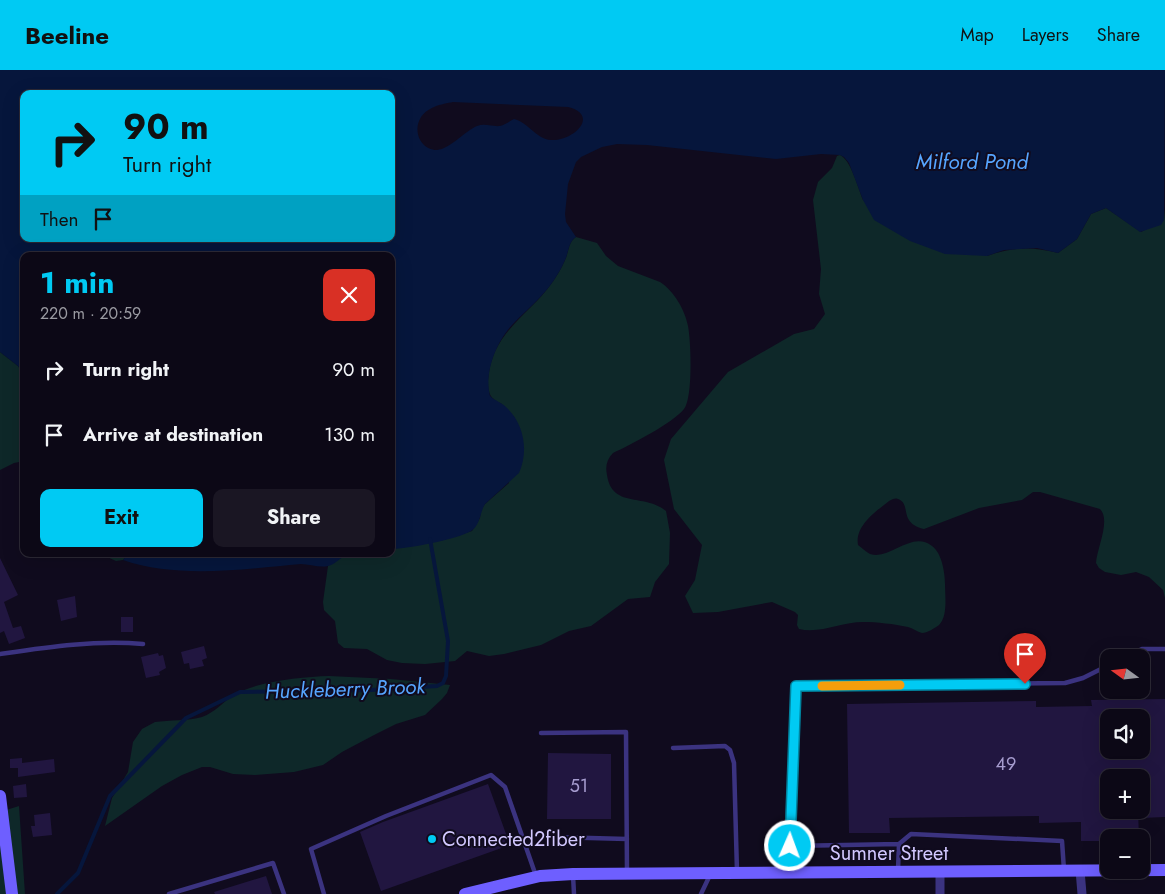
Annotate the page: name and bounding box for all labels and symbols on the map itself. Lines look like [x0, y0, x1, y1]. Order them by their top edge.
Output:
water label: Milford Pond [916, 147, 1030, 177]
pin [1004, 633, 1046, 684]
north arrow [1100, 649, 1150, 699]
water label: Huckleberry Brook [264, 671, 427, 707]
house number: 49 [996, 751, 1016, 777]
house number: 51 [570, 773, 588, 799]
position arrow [763, 819, 815, 871]
place label: Connected2fiber [442, 825, 585, 854]
marker: Connected2fiber [426, 833, 438, 845]
street label: Sumner Street [830, 839, 948, 868]

